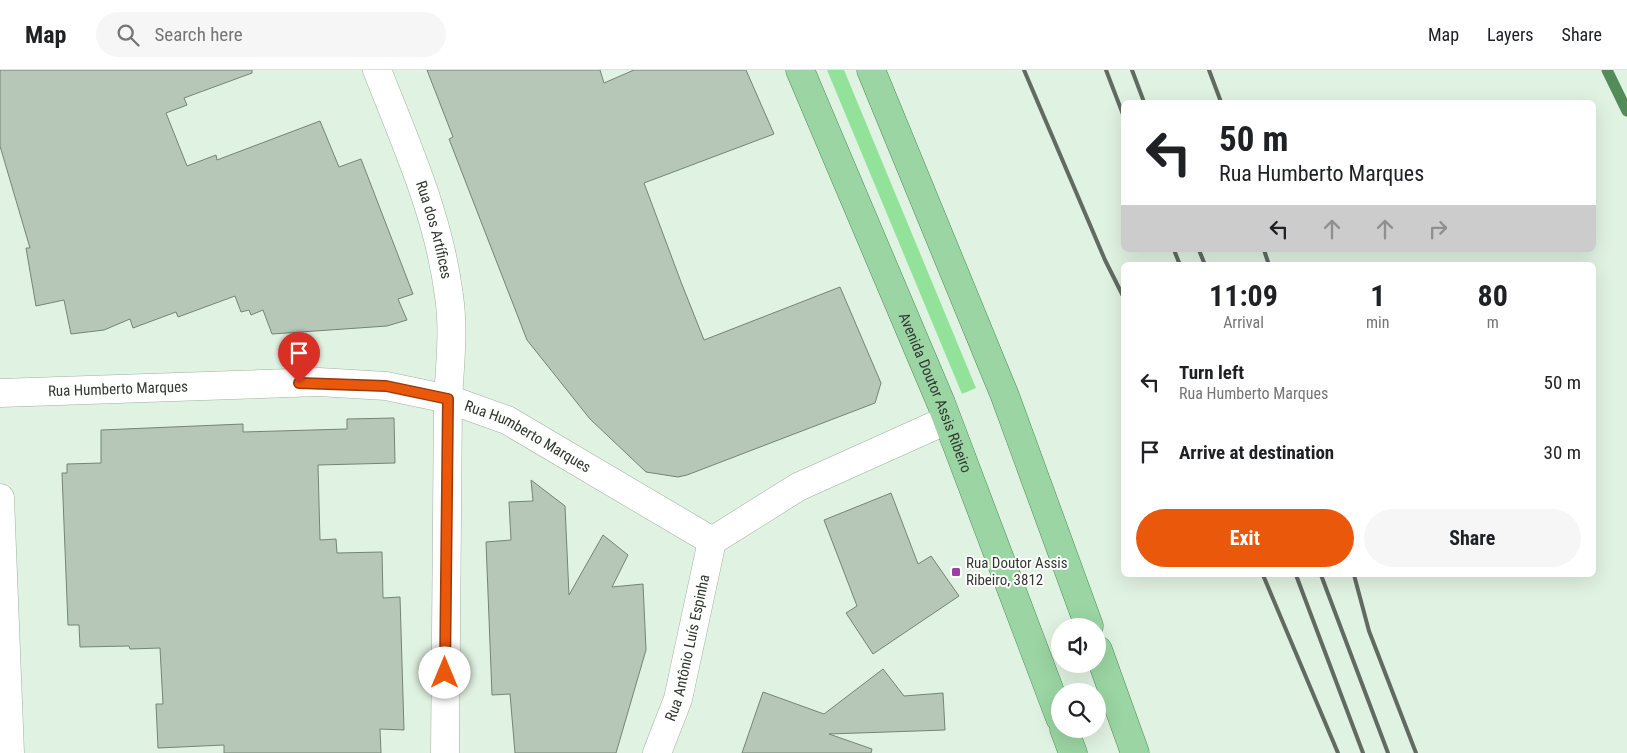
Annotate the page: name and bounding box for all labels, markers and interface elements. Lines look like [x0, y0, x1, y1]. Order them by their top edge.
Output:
search box [96, 12, 446, 57]
text: Map [25, 21, 66, 49]
icon: search [114, 21, 142, 49]
text: Search here [154, 23, 243, 46]
text: Map [1428, 24, 1459, 45]
text: Layers [1487, 24, 1534, 45]
text: Share [1562, 24, 1602, 45]
text: 50 m [1219, 119, 1288, 160]
icon: left [1136, 120, 1201, 185]
text: Rua Humberto Marques [1219, 161, 1424, 186]
street label: Rua dos Artífices [412, 178, 455, 280]
icon: left [1265, 215, 1293, 243]
icon: ahead [1318, 215, 1346, 243]
icon: ahead [1371, 215, 1399, 243]
icon: right [1424, 215, 1452, 243]
text: 11:09 [1209, 278, 1278, 313]
text: 1 [1370, 278, 1385, 313]
text: 80 [1478, 278, 1508, 313]
street label: Avenida Doutor Assis Ribeiro [895, 310, 976, 475]
text: Arrival [1223, 313, 1264, 332]
text: min [1366, 313, 1389, 332]
text: m [1487, 313, 1499, 332]
pin [278, 332, 320, 383]
icon: arrive [285, 339, 313, 367]
text: Turn left [1179, 361, 1244, 384]
icon: left [1136, 368, 1164, 396]
text: 50 m [1544, 371, 1581, 394]
street label: Rua Humberto Marques [48, 378, 188, 400]
text: Rua Humberto Marques [1179, 384, 1328, 403]
street label: Rua Humberto Marques [462, 397, 594, 476]
icon: arrive [1136, 438, 1164, 466]
text: Arrive at destination [1179, 441, 1334, 464]
text: 30 m [1544, 441, 1581, 464]
button: Exit [1136, 509, 1354, 567]
button: Share [1364, 509, 1581, 567]
place label: Rua Doutor Assis Ribeiro, 3812 [966, 554, 1068, 589]
marker: Rua Doutor Assis Ribeiro, 3812 [950, 566, 962, 578]
street label: Rua Antônio Luís Espinha [661, 573, 714, 724]
map controls [1051, 618, 1106, 738]
button: sound [1051, 618, 1106, 673]
position arrow [418, 646, 470, 698]
button: search [1051, 683, 1106, 738]

